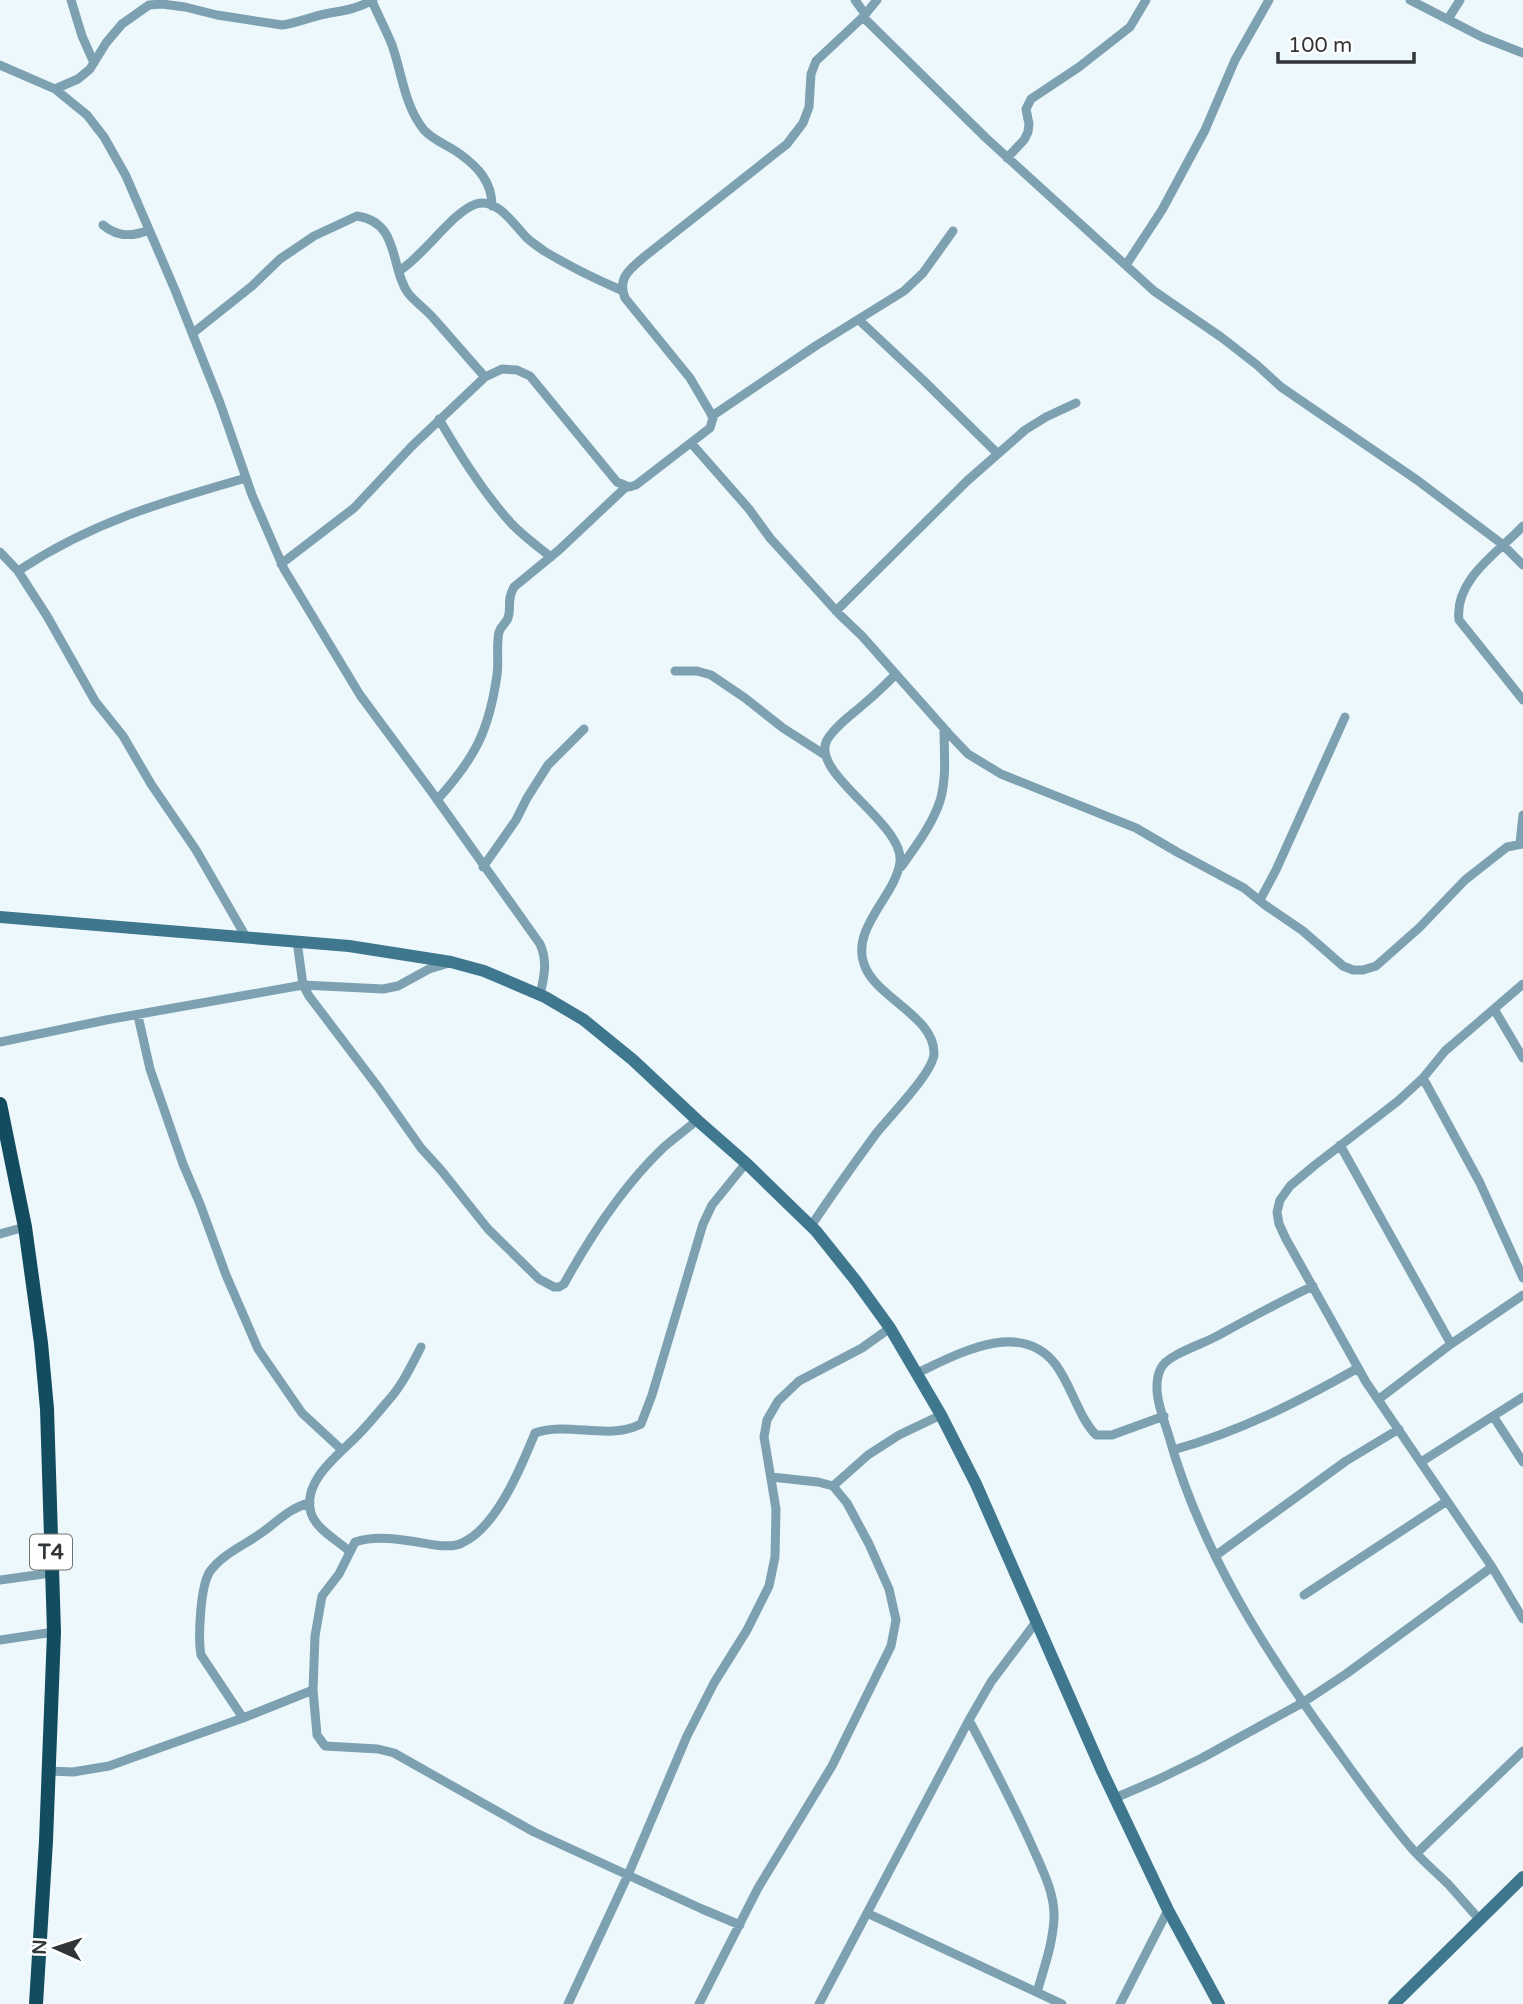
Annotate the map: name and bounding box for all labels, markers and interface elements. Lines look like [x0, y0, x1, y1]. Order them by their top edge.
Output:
scale bar [1278, 21, 1414, 65]
text: 100 m [1288, 33, 1352, 58]
road number: T4 [30, 1534, 72, 1570]
north arrow [21, 1913, 91, 1983]
text: N [29, 1939, 51, 1955]

